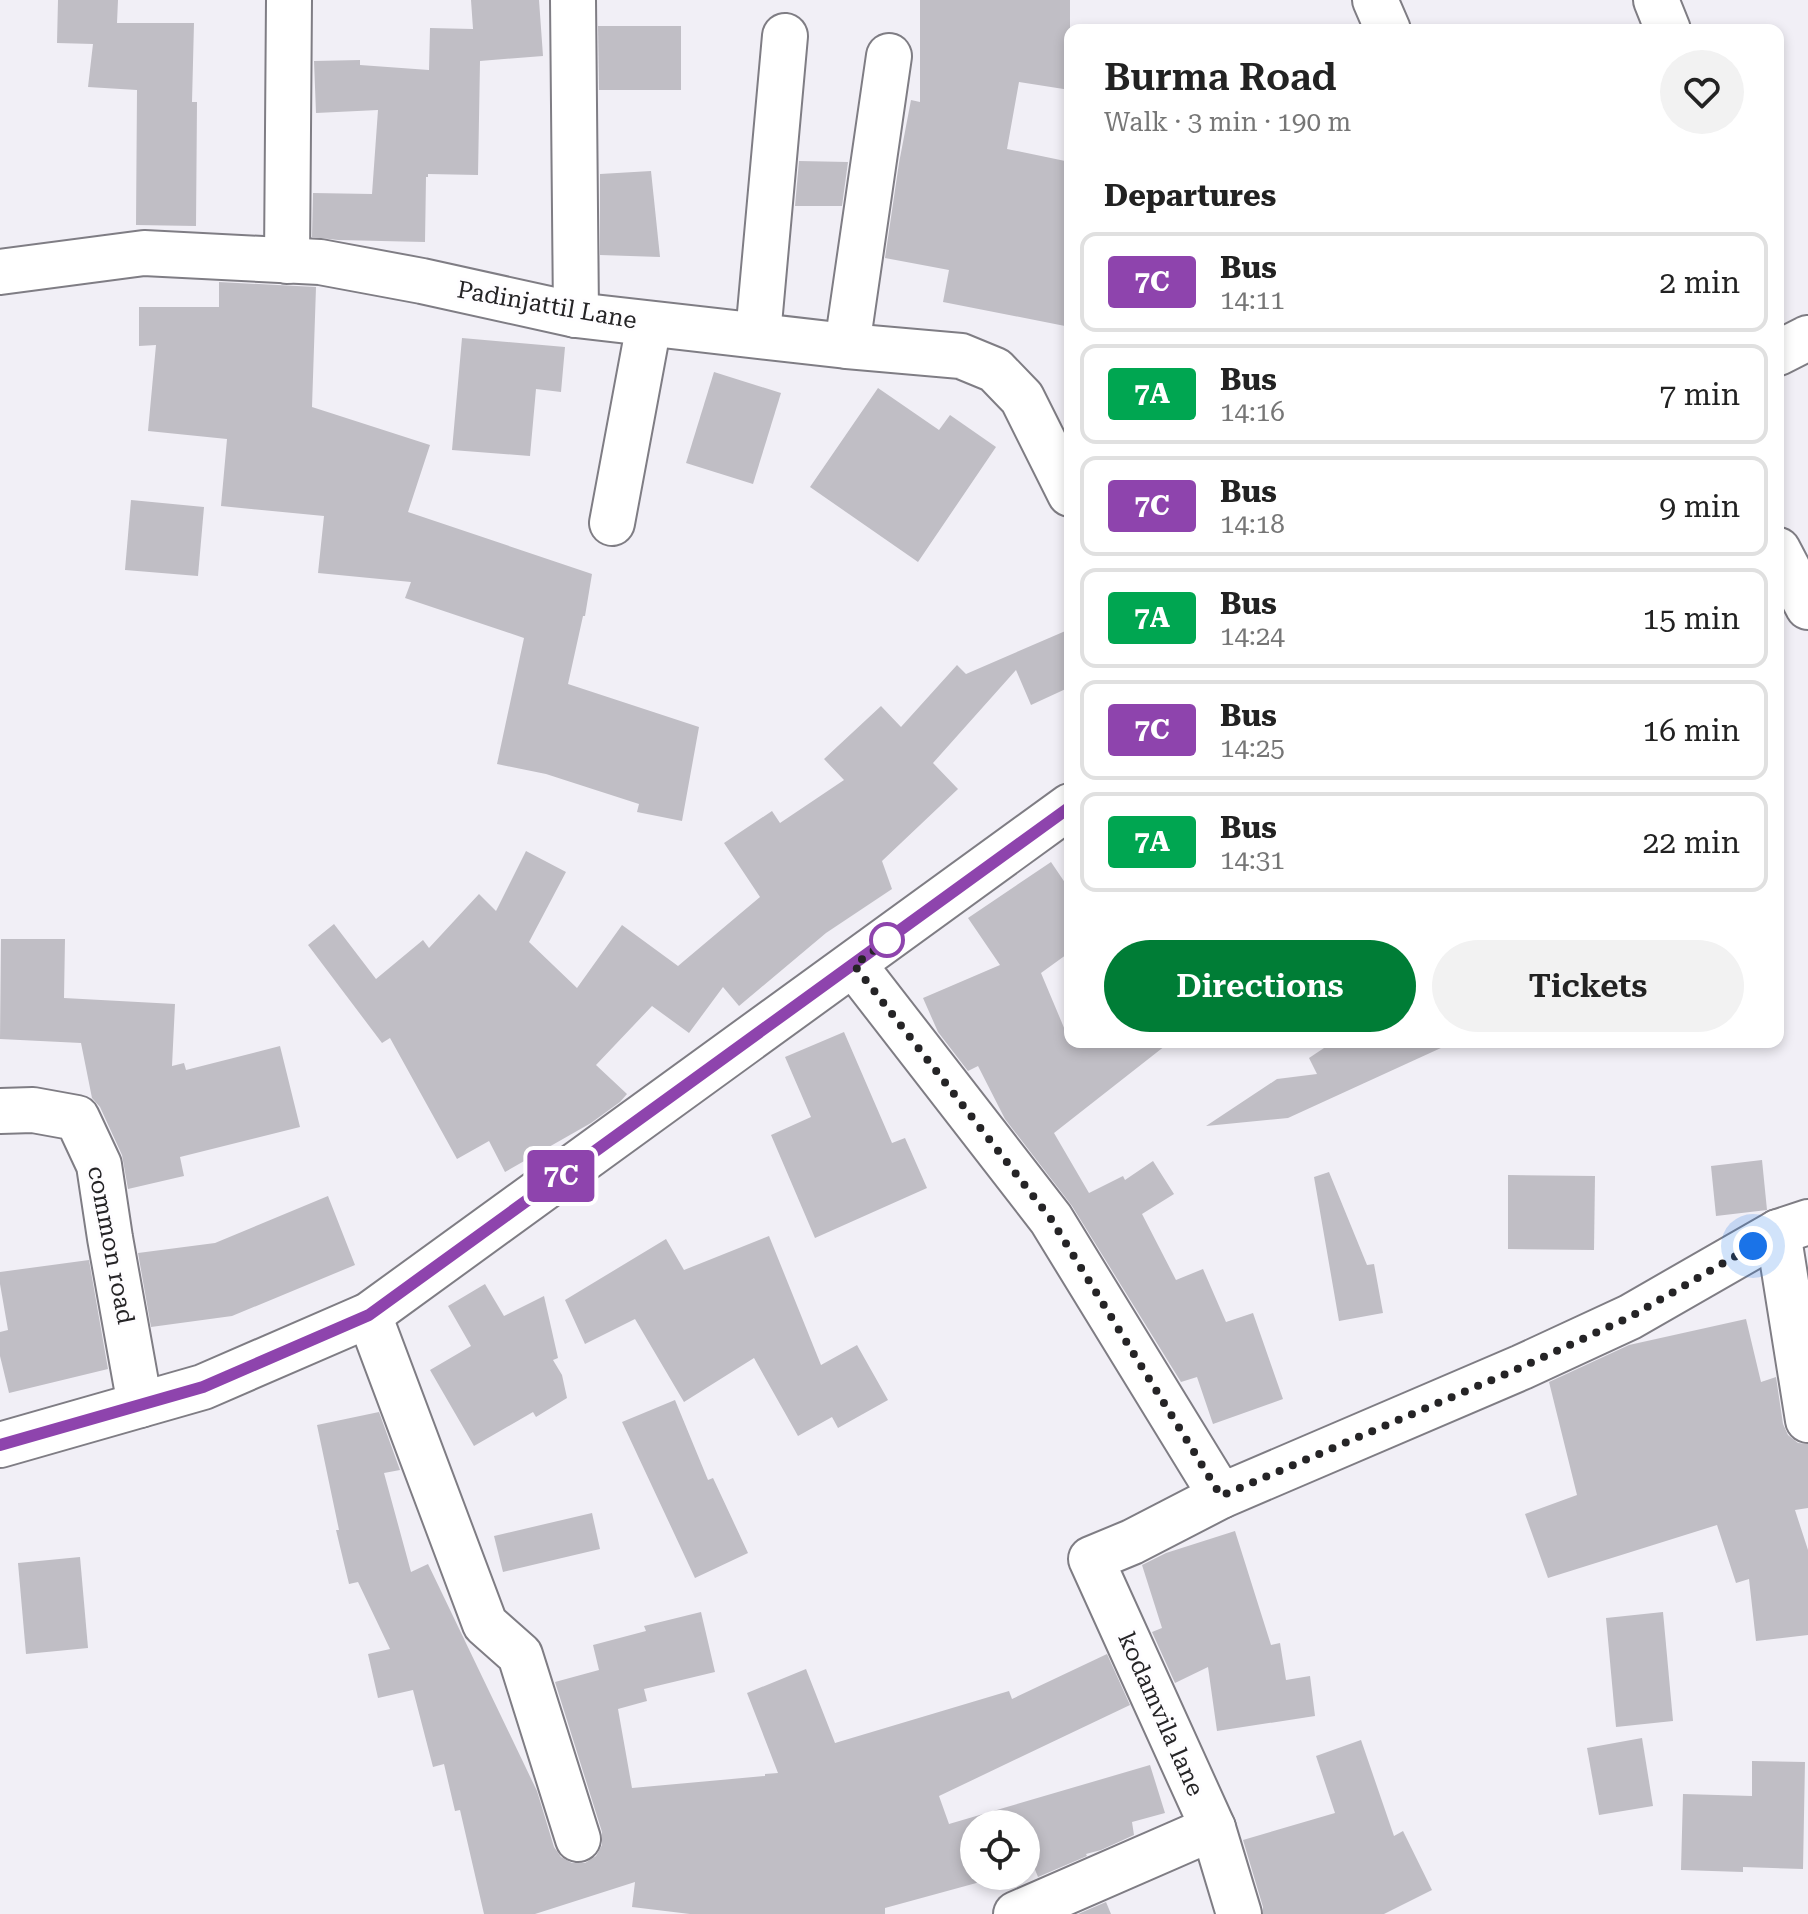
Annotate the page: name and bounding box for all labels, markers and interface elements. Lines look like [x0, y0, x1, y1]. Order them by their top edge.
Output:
button: heart [1660, 50, 1744, 134]
text: Burma Road [1104, 55, 1336, 99]
text: Walk · 3 min · 190 m [1104, 107, 1351, 137]
text: Departures [1104, 178, 1276, 213]
text: Bus [1220, 250, 1277, 285]
text: 7C [1134, 265, 1170, 298]
text: 2 min [1659, 265, 1740, 300]
street label: Padinjattil Lane [455, 275, 639, 335]
text: 14:11 [1220, 285, 1285, 315]
text: Bus [1220, 362, 1277, 397]
text: 7A [1134, 377, 1170, 410]
text: 7 min [1659, 377, 1740, 412]
text: 14:16 [1220, 397, 1285, 427]
text: Bus [1220, 474, 1277, 509]
text: 7C [1134, 489, 1170, 522]
text: 9 min [1659, 489, 1740, 524]
text: 14:18 [1220, 509, 1285, 539]
text: Bus [1220, 586, 1277, 621]
text: 7A [1134, 601, 1170, 634]
text: 15 min [1643, 601, 1740, 636]
text: 14:24 [1220, 621, 1285, 651]
text: Bus [1220, 698, 1277, 733]
text: 7C [1134, 713, 1170, 746]
text: 16 min [1643, 713, 1740, 748]
text: 14:25 [1220, 733, 1285, 763]
text: Bus [1220, 810, 1277, 845]
text: 7A [1134, 825, 1170, 858]
text: 22 min [1643, 825, 1740, 860]
text: 14:31 [1220, 845, 1285, 875]
unlabelled marker [870, 923, 904, 957]
button: Directions [1104, 940, 1416, 1032]
button: Tickets [1432, 940, 1744, 1032]
line badge: 7C [525, 1150, 597, 1202]
text: 7C [543, 1159, 579, 1192]
street label: common road [82, 1164, 140, 1326]
your location [1733, 1226, 1773, 1266]
street label: kodamvila lane [1112, 1628, 1210, 1800]
map controls [960, 1810, 1040, 1890]
button: locate [960, 1810, 1040, 1890]

